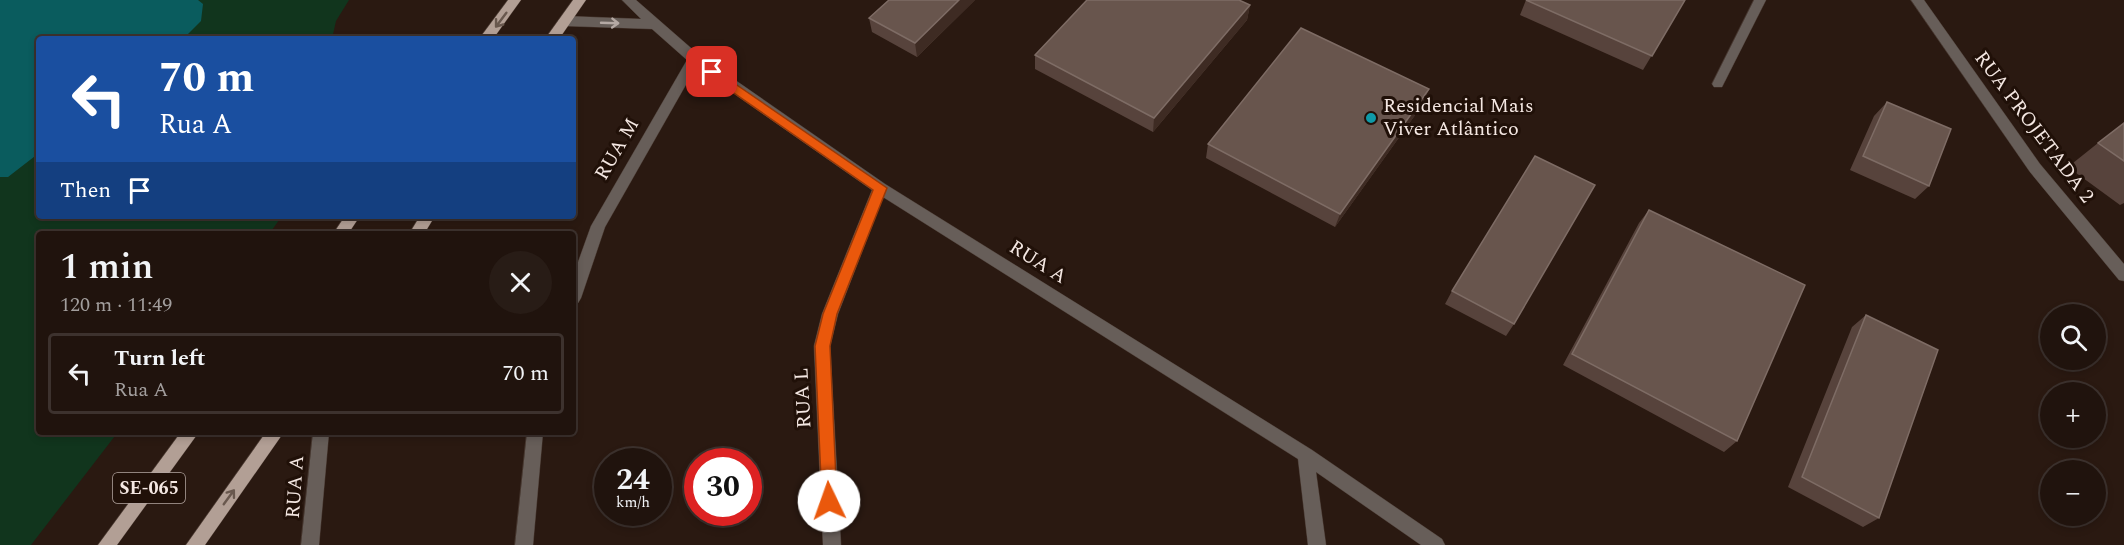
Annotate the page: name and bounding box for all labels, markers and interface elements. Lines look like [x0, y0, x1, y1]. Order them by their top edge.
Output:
one-way arrow [494, 11, 507, 27]
one-way arrow [599, 17, 619, 28]
street label: RUA PROJETADA 2 [1967, 45, 2101, 209]
pin [686, 46, 737, 97]
text: 70 m [159, 47, 254, 110]
icon: arrive [695, 55, 728, 88]
icon: left [60, 60, 138, 138]
place label: Residencial Mais Viver Atlântico [1383, 91, 1534, 144]
text: Rua A [159, 104, 232, 146]
marker: Residencial Mais Viver Atlântico [1364, 111, 1378, 125]
street label: RUA M [587, 112, 647, 186]
text: Then [60, 174, 111, 207]
icon: arrive [123, 174, 156, 207]
street label: RUA A [1003, 233, 1073, 291]
text: 1 min [60, 240, 153, 295]
button: close [489, 251, 552, 314]
text: 120 m · 11:49 [60, 290, 172, 320]
map controls [2040, 304, 2106, 526]
button: search [2040, 304, 2106, 370]
text: Turn left [114, 342, 206, 375]
icon: left [63, 357, 96, 390]
text: 70 m [503, 357, 549, 390]
street label: RUA L [786, 367, 820, 429]
text: Rua A [114, 375, 168, 405]
button: + [2040, 382, 2106, 448]
speed limit sign: 30 [684, 448, 762, 526]
street label: RUA A [278, 454, 312, 520]
text: 24 [616, 457, 650, 503]
button: − [2040, 460, 2106, 526]
position arrow [797, 469, 861, 533]
road number: SE-065 [113, 473, 185, 503]
one-way arrow [223, 490, 235, 506]
text: km/h [616, 491, 650, 514]

